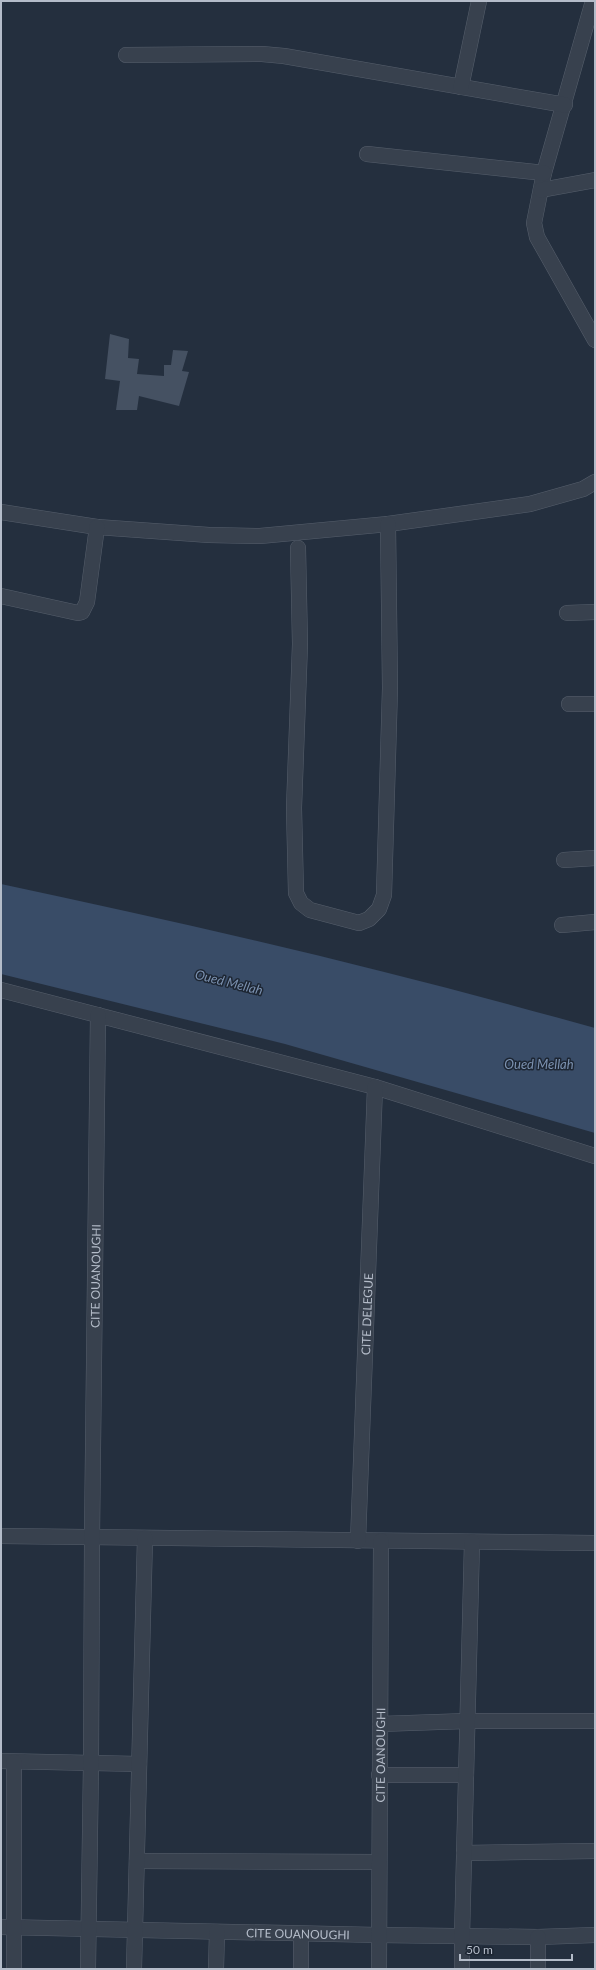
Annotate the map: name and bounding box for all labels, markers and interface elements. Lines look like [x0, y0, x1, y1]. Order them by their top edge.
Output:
water label: Oued Mellah [193, 966, 265, 998]
water label: Oued Mellah [504, 1056, 574, 1072]
street label: CITE OUANOUGHI [87, 1224, 103, 1328]
street label: CITE DELEGUE [357, 1273, 376, 1355]
street label: CITE OANOUGHI [372, 1707, 388, 1803]
street label: CITE OUANOUGHI [246, 1925, 350, 1942]
scale bar [460, 1936, 572, 1962]
text: 50 m [466, 1942, 493, 1957]

